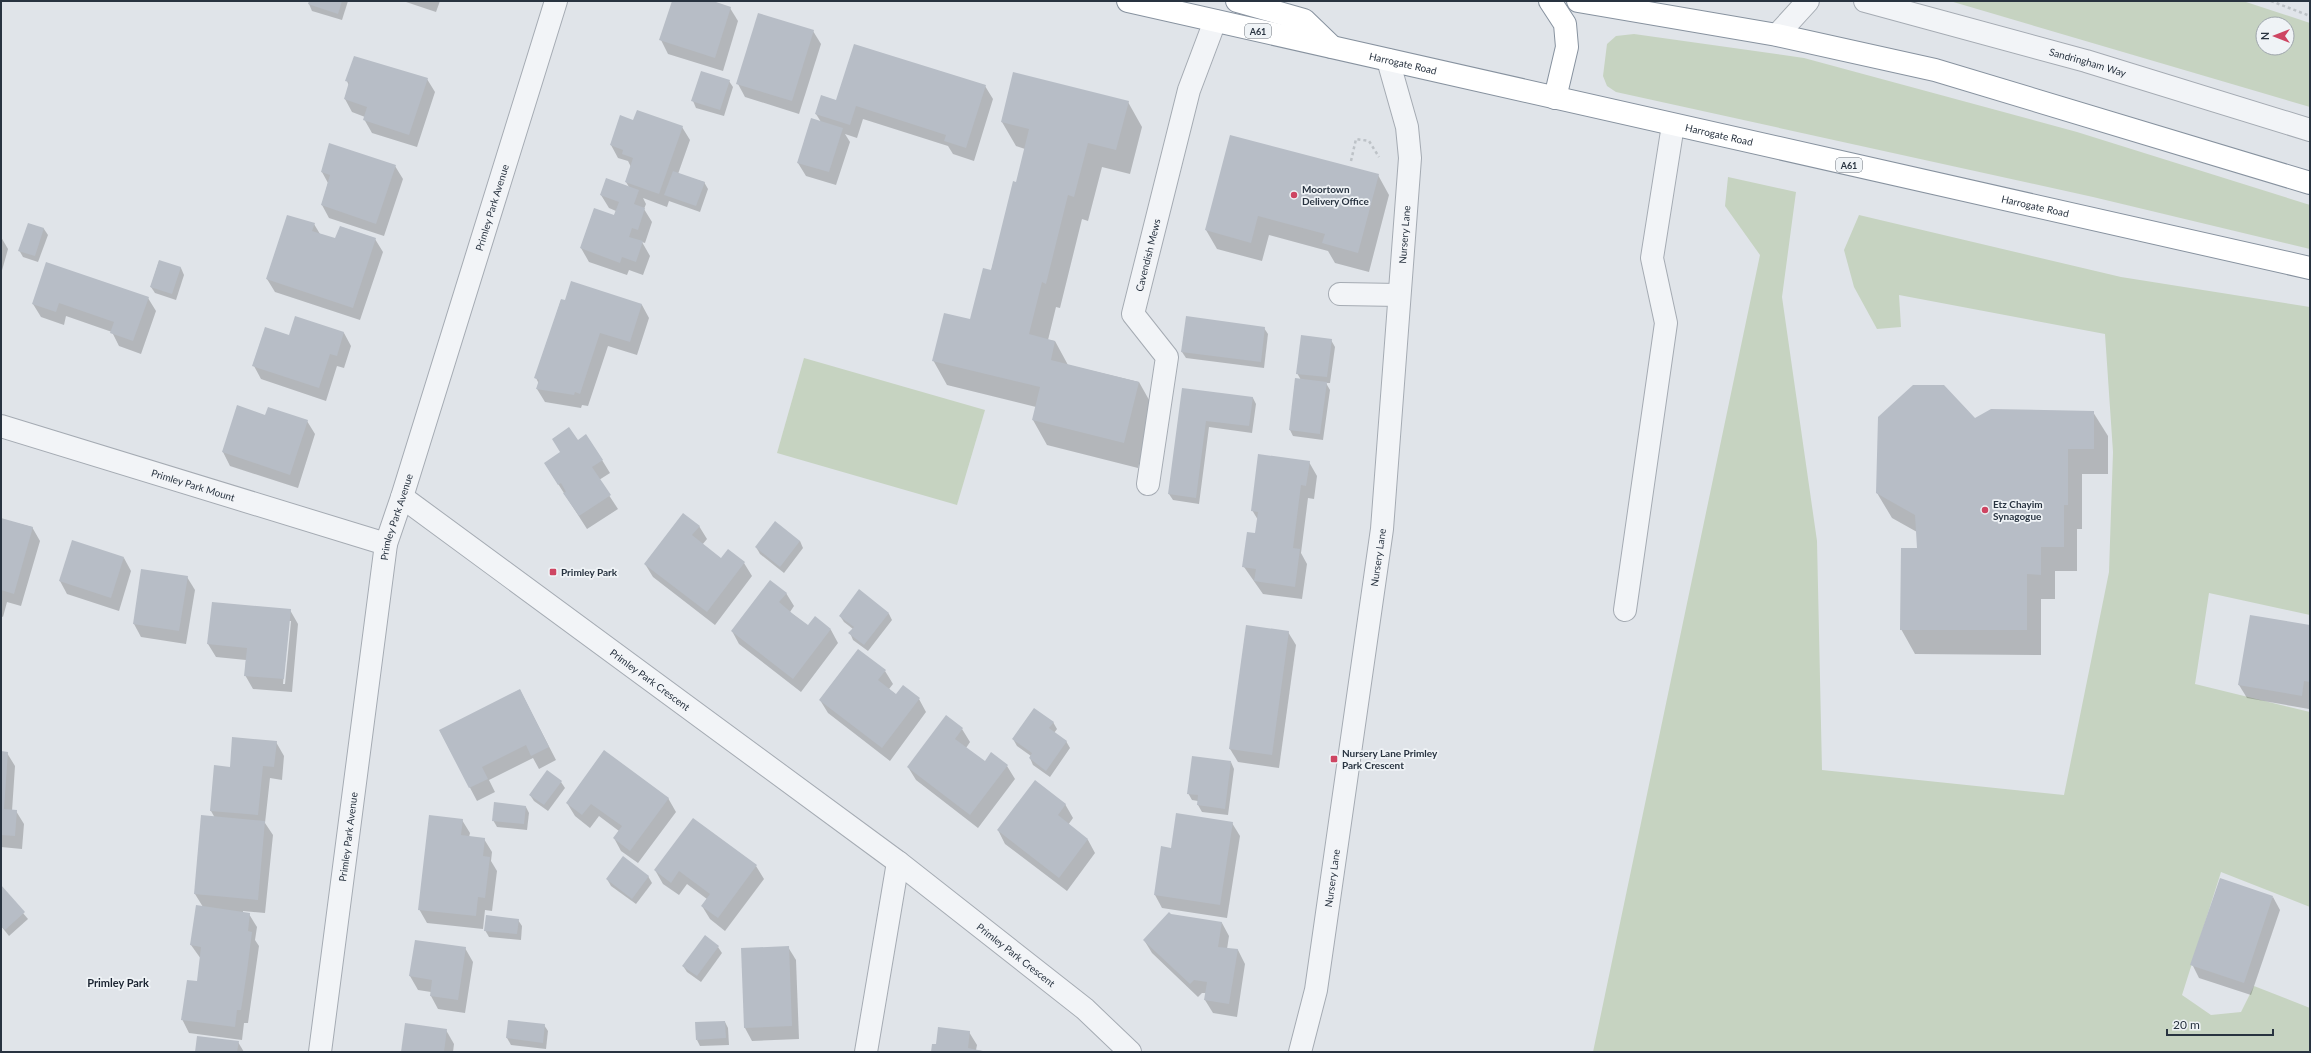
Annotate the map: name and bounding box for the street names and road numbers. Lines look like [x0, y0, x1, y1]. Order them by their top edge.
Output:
road number: A61 [1245, 24, 1271, 38]
street label: Sandringham Way [2048, 45, 2128, 79]
street label: Harrogate Road [1368, 50, 1438, 77]
street label: Harrogate Road [1684, 121, 1754, 148]
road number: A61 [1836, 158, 1862, 172]
street label: Primley Park Avenue [473, 163, 511, 252]
street label: Harrogate Road [2000, 192, 2070, 219]
street label: Nursery Lane [1396, 205, 1412, 264]
street label: Cavendish Mews [1133, 217, 1163, 293]
street label: Primley Park Mount [150, 466, 237, 503]
street label: Primley Park Avenue [378, 472, 415, 561]
street label: Nursery Lane [1368, 528, 1388, 587]
street label: Primley Park Crescent [608, 646, 693, 713]
street label: Primley Park Avenue [336, 791, 360, 882]
street label: Nursery Lane [1322, 848, 1342, 908]
street label: Primley Park Crescent [975, 920, 1058, 989]

